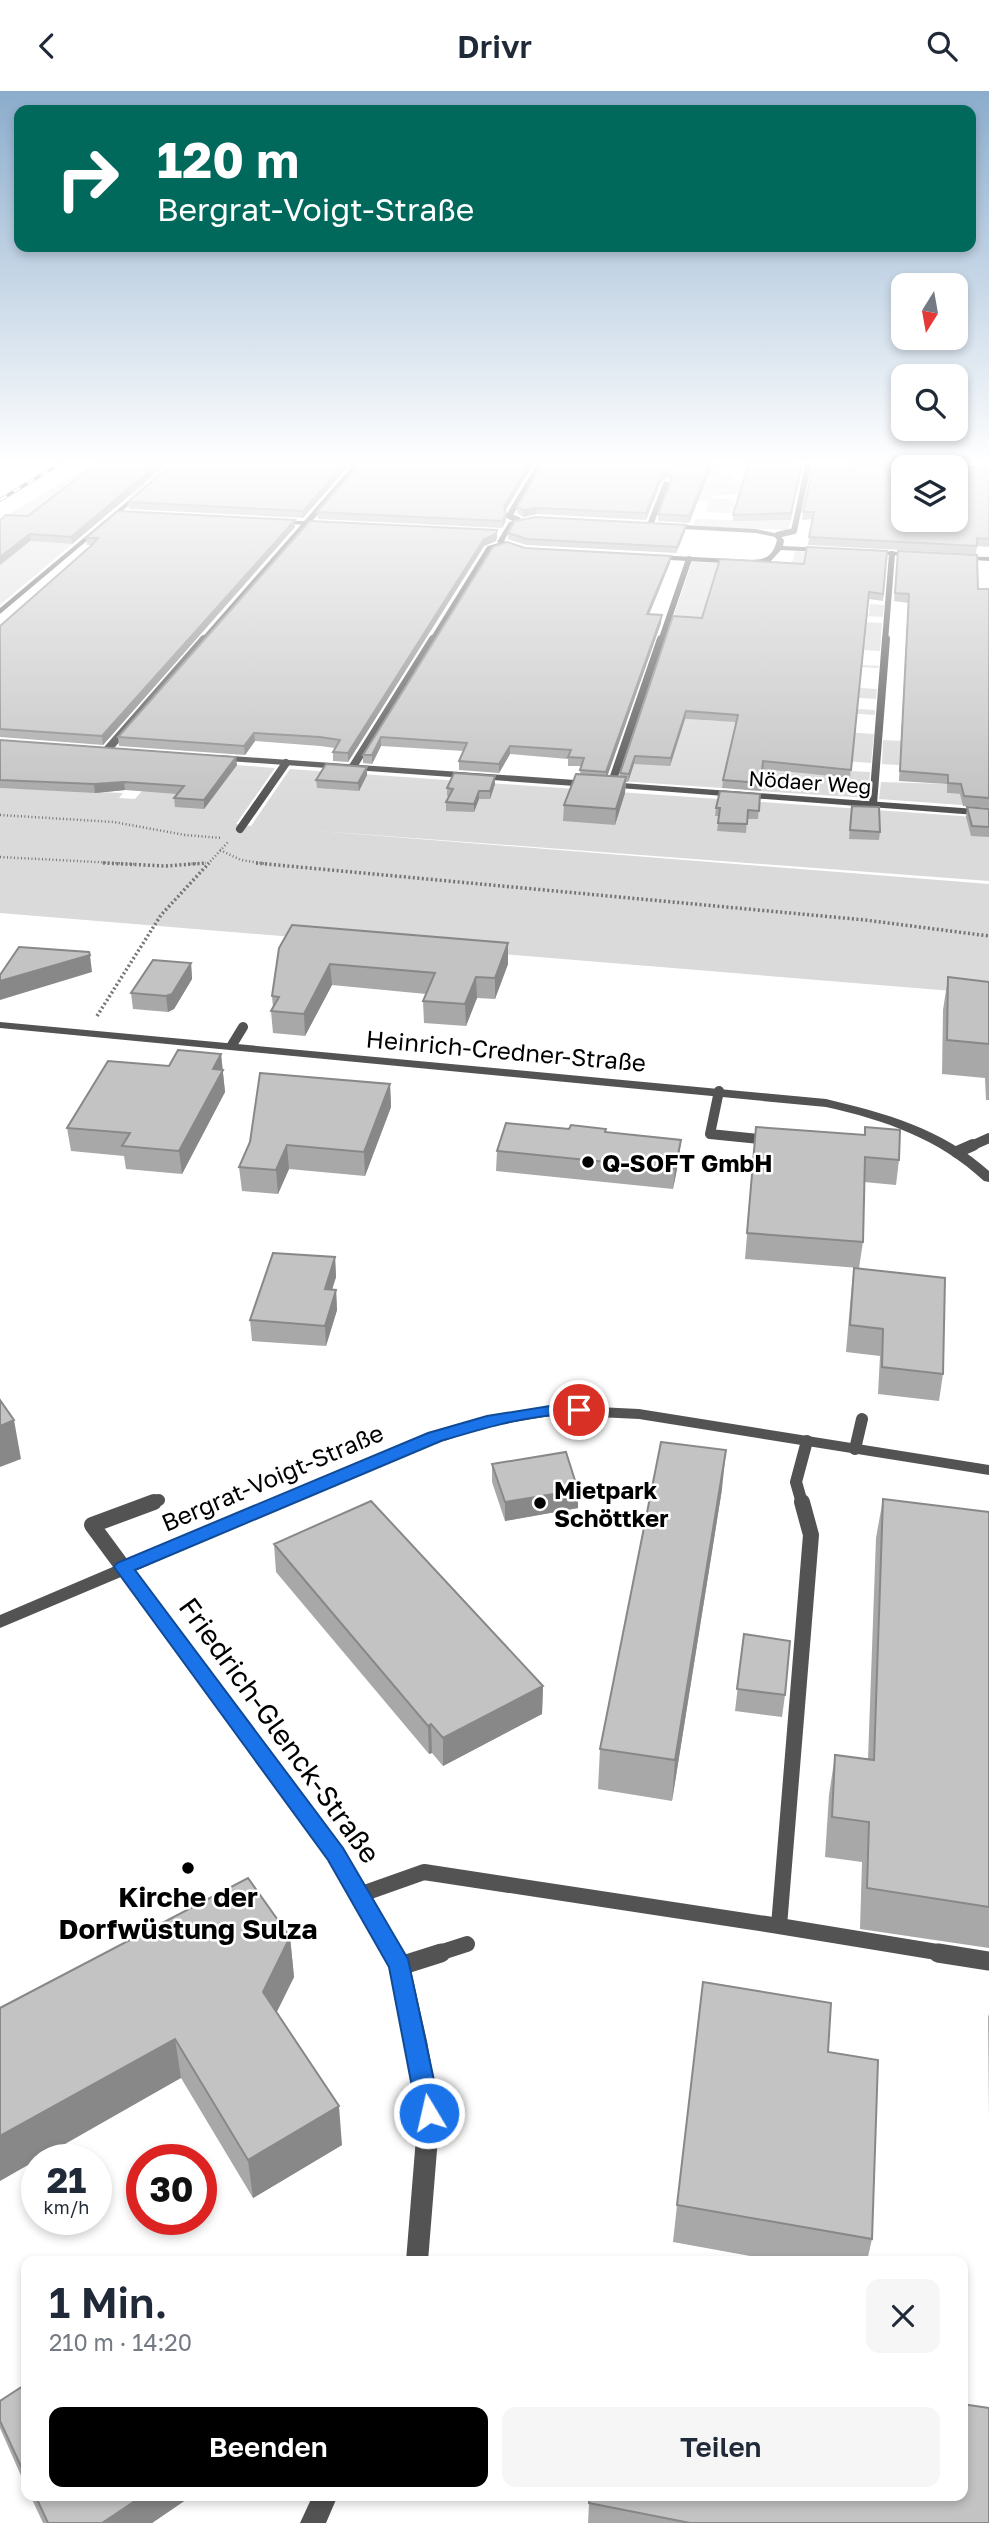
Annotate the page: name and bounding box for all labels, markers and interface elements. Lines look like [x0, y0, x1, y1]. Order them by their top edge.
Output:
icon: back [28, 27, 66, 65]
text: Drivr [457, 27, 532, 65]
icon: search [923, 27, 961, 65]
text: 120 m [157, 130, 299, 189]
icon: right [42, 133, 133, 224]
text: Bergrat-Voigt-Straße [157, 190, 474, 228]
north arrow [891, 273, 968, 350]
map controls [891, 273, 968, 532]
button: search [891, 364, 968, 441]
button: layers [891, 455, 968, 532]
street label: Nödaer Weg [748, 765, 872, 799]
street label: Heinrich-Credner-Straße [365, 1023, 647, 1077]
place label: Q-SOFT GmbH [602, 1148, 772, 1177]
marker: Q-SOFT GmbH [580, 1154, 596, 1170]
pin [549, 1380, 609, 1440]
icon: arrive [560, 1391, 598, 1429]
street label: Bergrat-Voigt-Straße [157, 1417, 387, 1537]
place label: Mietpark Schöttker [554, 1475, 669, 1532]
marker: Mietpark Schöttker [532, 1495, 548, 1511]
street label: Friedrich-Glenck-Straße [173, 1591, 387, 1869]
marker: Kirche der Dorfwüstung Sulza [180, 1860, 196, 1876]
place label: Kirche der Dorfwüstung Sulza [58, 1880, 318, 1945]
position arrow [392, 2076, 466, 2150]
speed limit sign: 30 [126, 2144, 217, 2235]
text: 21 [47, 2159, 86, 2201]
text: km/h [44, 2196, 89, 2218]
text: 1 Min. [49, 2277, 167, 2327]
button: close [866, 2279, 940, 2353]
text: 210 m · 14:20 [49, 2328, 192, 2356]
button: Beenden [49, 2407, 488, 2487]
button: Teilen [502, 2407, 940, 2487]

